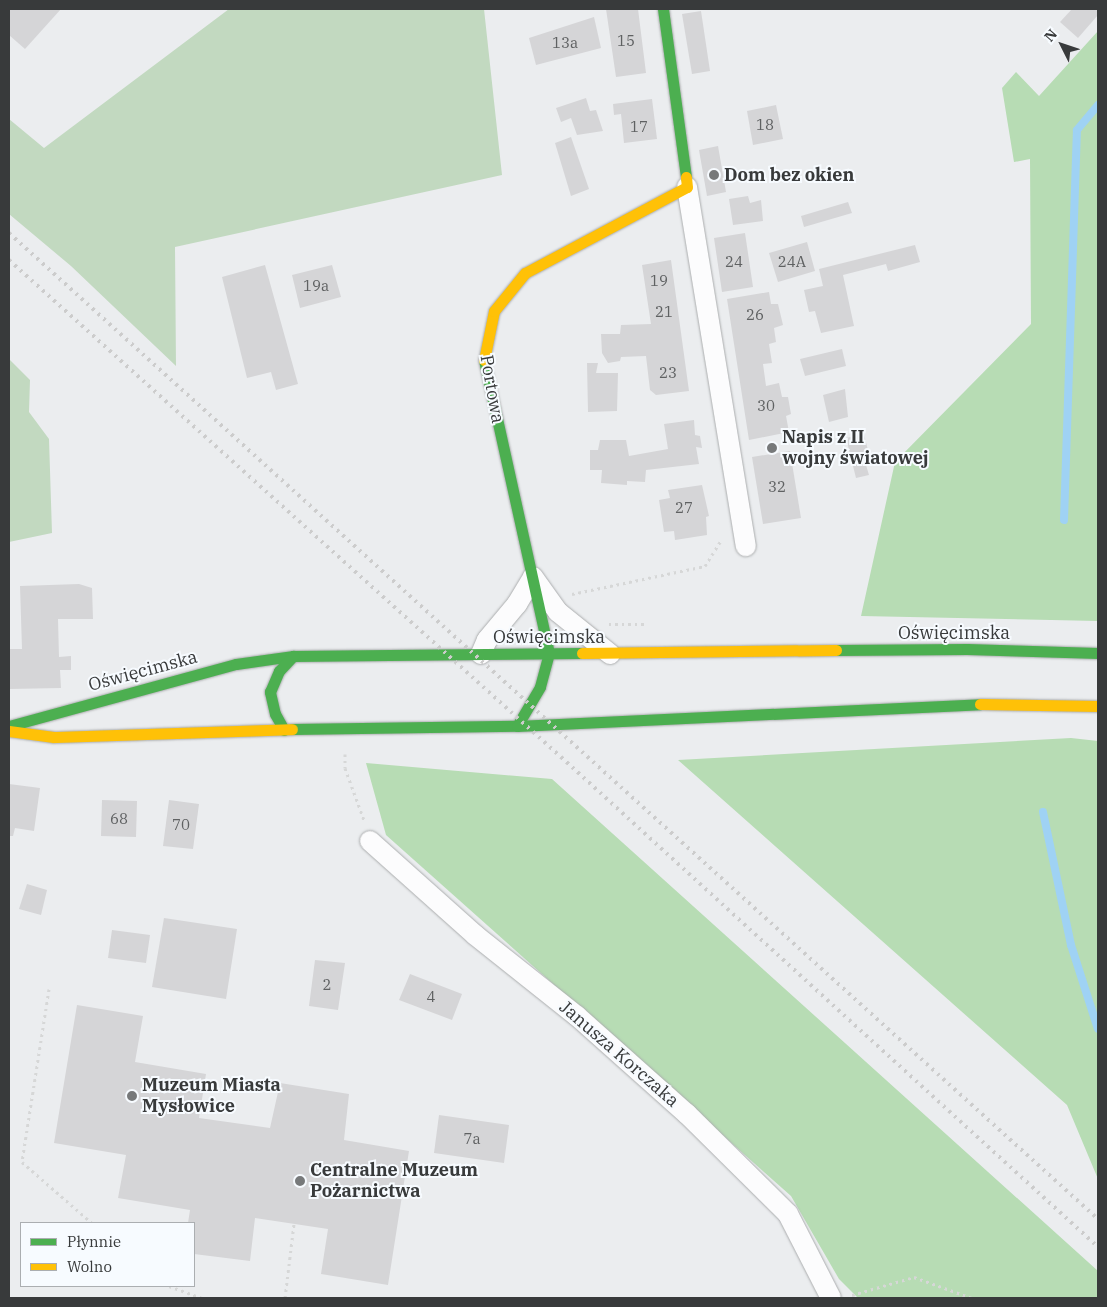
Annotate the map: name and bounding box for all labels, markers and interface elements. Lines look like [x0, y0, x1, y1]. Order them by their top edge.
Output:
north arrow [1037, 20, 1087, 70]
text: N [1040, 25, 1061, 45]
house number: 15 [617, 32, 635, 50]
house number: 13a [552, 34, 578, 52]
house number: 18 [756, 116, 774, 134]
house number: 17 [630, 118, 648, 136]
place label: Dom bez okien [724, 164, 854, 186]
marker: Dom bez okien [708, 169, 720, 181]
house number: 24 [725, 253, 743, 271]
house number: 24A [778, 253, 806, 271]
house number: 19 [650, 272, 668, 290]
house number: 19a [303, 277, 329, 295]
house number: 21 [655, 303, 673, 321]
house number: 26 [746, 306, 764, 324]
street label: Portowa [475, 353, 509, 425]
house number: 23 [659, 364, 677, 382]
house number: 30 [757, 397, 775, 415]
place label: Napis z II wojny światowej [782, 427, 929, 469]
marker: Napis z II wojny światowej [766, 442, 778, 454]
house number: 32 [768, 478, 786, 496]
house number: 27 [675, 499, 693, 517]
street label: Oświęcimska [898, 622, 1010, 644]
street label: Oświęcimska [493, 626, 605, 648]
street label: Oświęcimska [86, 646, 200, 696]
house number: 68 [110, 810, 128, 828]
house number: 70 [172, 816, 190, 834]
house number: 2 [323, 976, 331, 994]
house number: 4 [427, 988, 435, 1006]
street label: Janusza Korczaka [555, 996, 683, 1112]
place label: Muzeum Miasta Mysłowice [142, 1075, 281, 1118]
marker: Muzeum Miasta Mysłowice [126, 1090, 138, 1102]
house number: 7a [463, 1130, 481, 1148]
place label: Centralne Muzeum Pożarnictwa [310, 1160, 478, 1202]
marker: Centralne Muzeum Pożarnictwa [294, 1175, 306, 1187]
legend [20, 1222, 195, 1287]
text: Płynnie [67, 1232, 121, 1251]
text: Wolno [67, 1257, 112, 1276]

